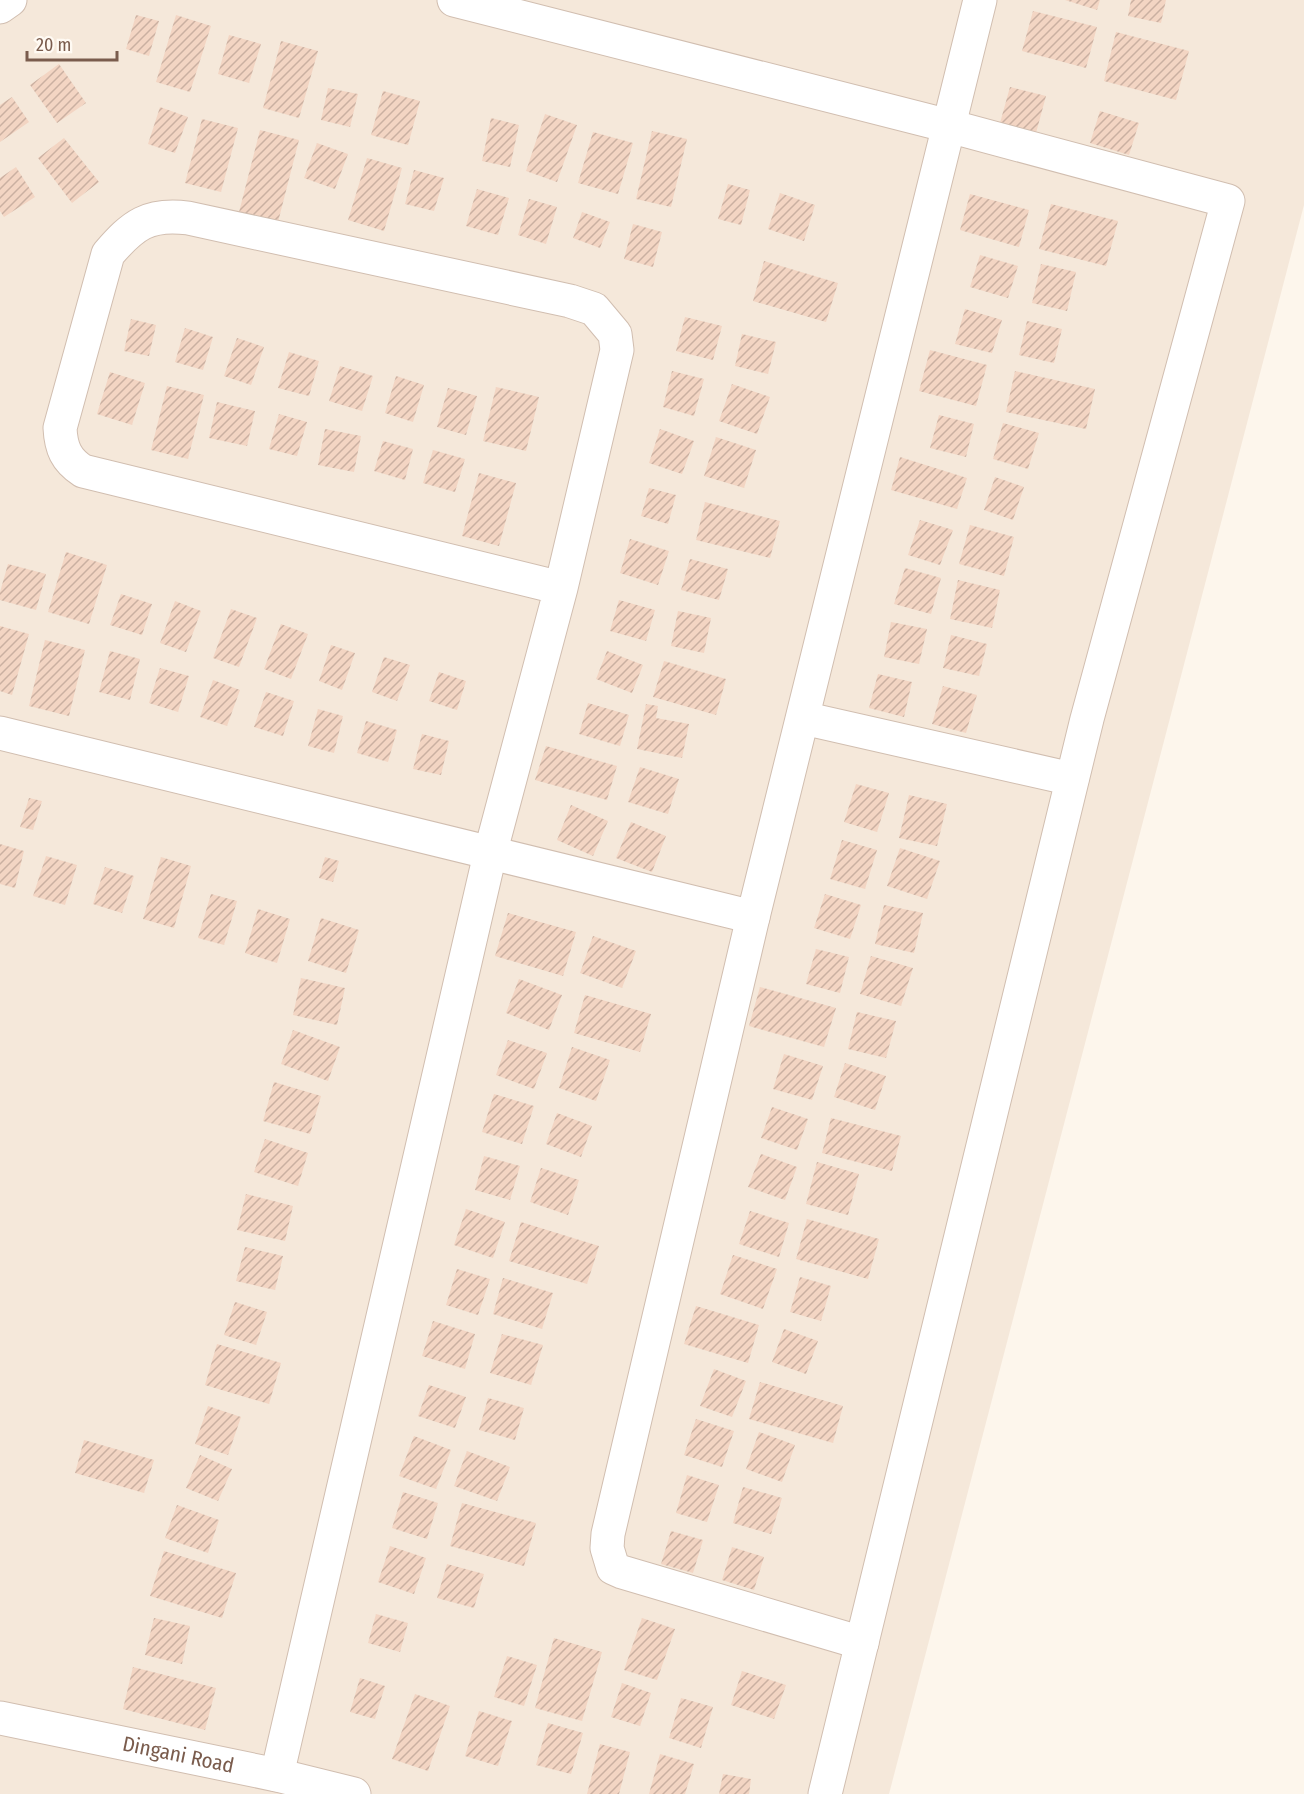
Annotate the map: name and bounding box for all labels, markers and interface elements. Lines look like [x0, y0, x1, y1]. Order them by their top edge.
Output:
scale bar [27, 24, 117, 62]
text: 20 m [36, 34, 71, 56]
street label: Dingani Road [120, 1731, 236, 1779]

